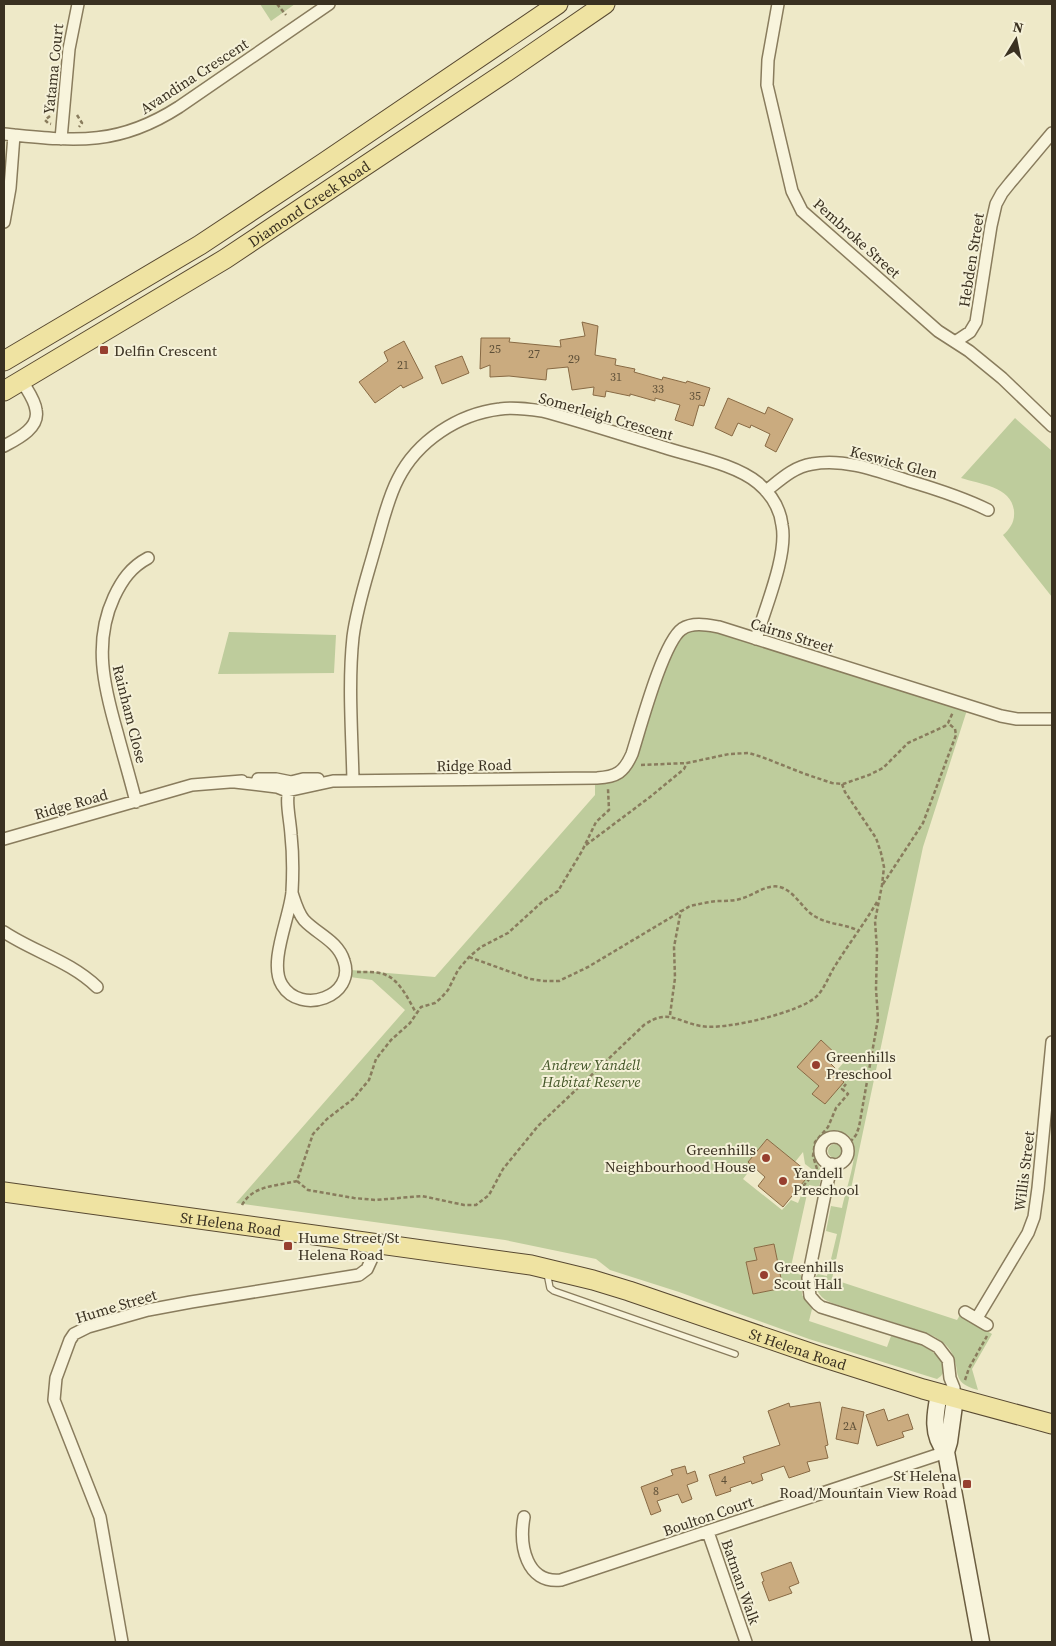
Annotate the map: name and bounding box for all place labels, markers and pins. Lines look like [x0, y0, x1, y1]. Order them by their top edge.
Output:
place label: Delfin Crescent [114, 340, 217, 361]
marker: Delfin Crescent [98, 344, 110, 356]
place label: Greenhills Preschool [826, 1046, 896, 1084]
marker: Greenhills Preschool [810, 1059, 822, 1071]
place label: Greenhills Neighbourhood House [605, 1139, 756, 1177]
marker: Greenhills Neighbourhood House [760, 1152, 772, 1164]
place label: Yandell Preschool [793, 1162, 860, 1200]
marker: Yandell Preschool [777, 1175, 789, 1187]
place label: Hume Street/St Helena Road [298, 1227, 399, 1265]
marker: Hume Street/St Helena Road [282, 1240, 294, 1252]
place label: Greenhills Scout Hall [774, 1256, 844, 1294]
marker: Greenhills Scout Hall [758, 1269, 770, 1281]
place label: St Helena Road/Mountain View Road [779, 1465, 957, 1503]
marker: St Helena Road/Mountain View Road [961, 1478, 973, 1490]

